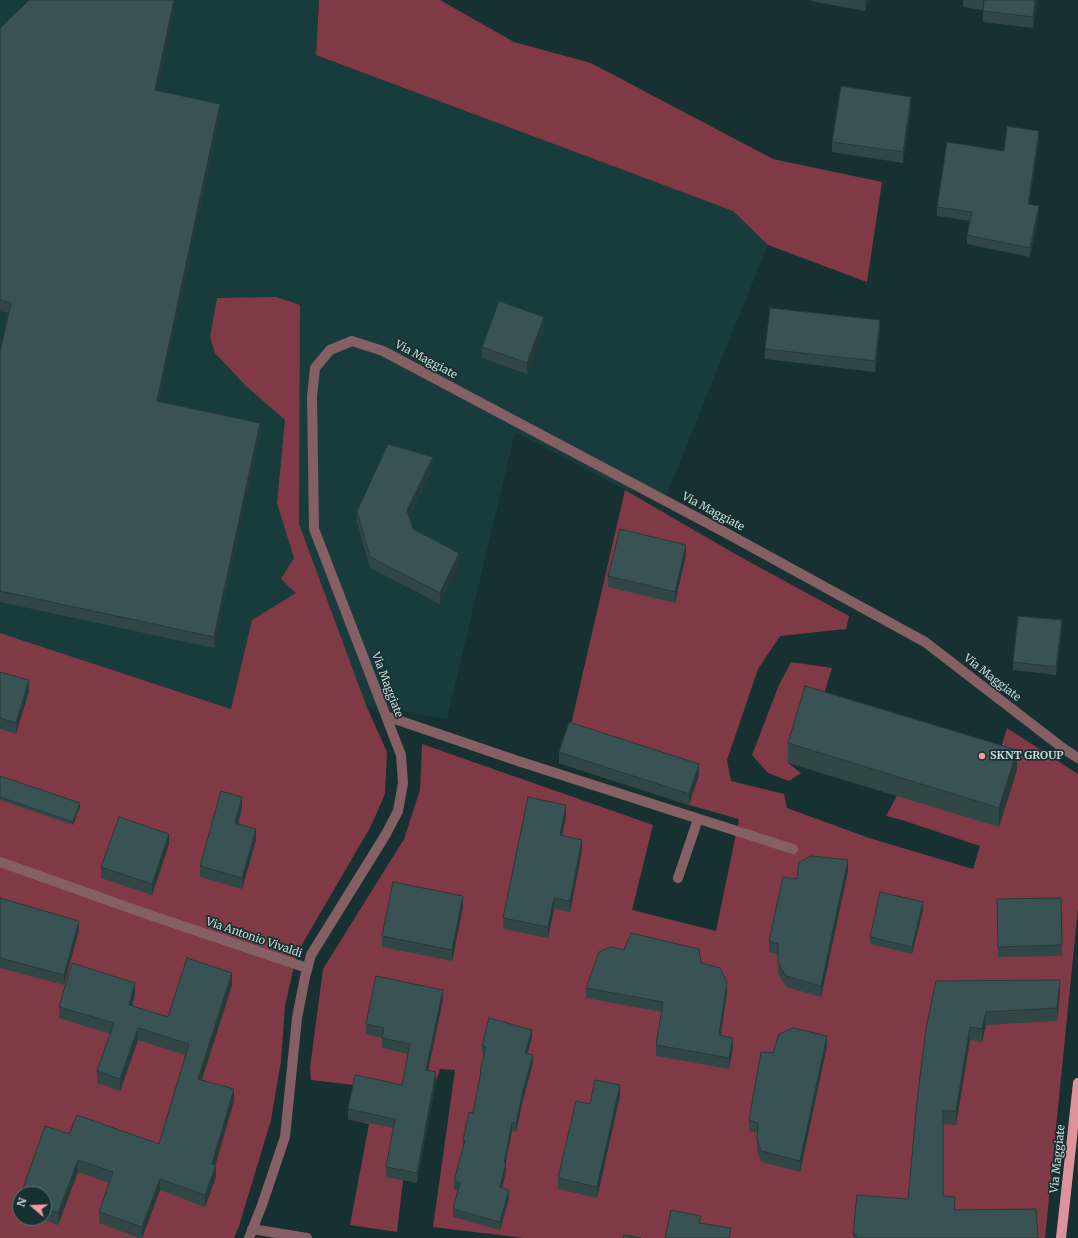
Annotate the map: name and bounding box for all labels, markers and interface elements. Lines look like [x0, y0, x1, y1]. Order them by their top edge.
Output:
street label: Via Maggiate [393, 338, 459, 382]
street label: Via Maggiate [680, 490, 746, 534]
street label: Via Maggiate [369, 651, 405, 719]
street label: Via Maggiate [961, 652, 1023, 704]
place label: SKNT GROUP [990, 749, 1064, 763]
marker: SKNT GROUP [977, 751, 987, 761]
street label: Via Antonio Vivaldi [204, 915, 304, 961]
street label: Via Maggiate [1048, 1124, 1068, 1194]
north arrow [12, 1186, 52, 1226]
text: N [14, 1196, 30, 1209]

